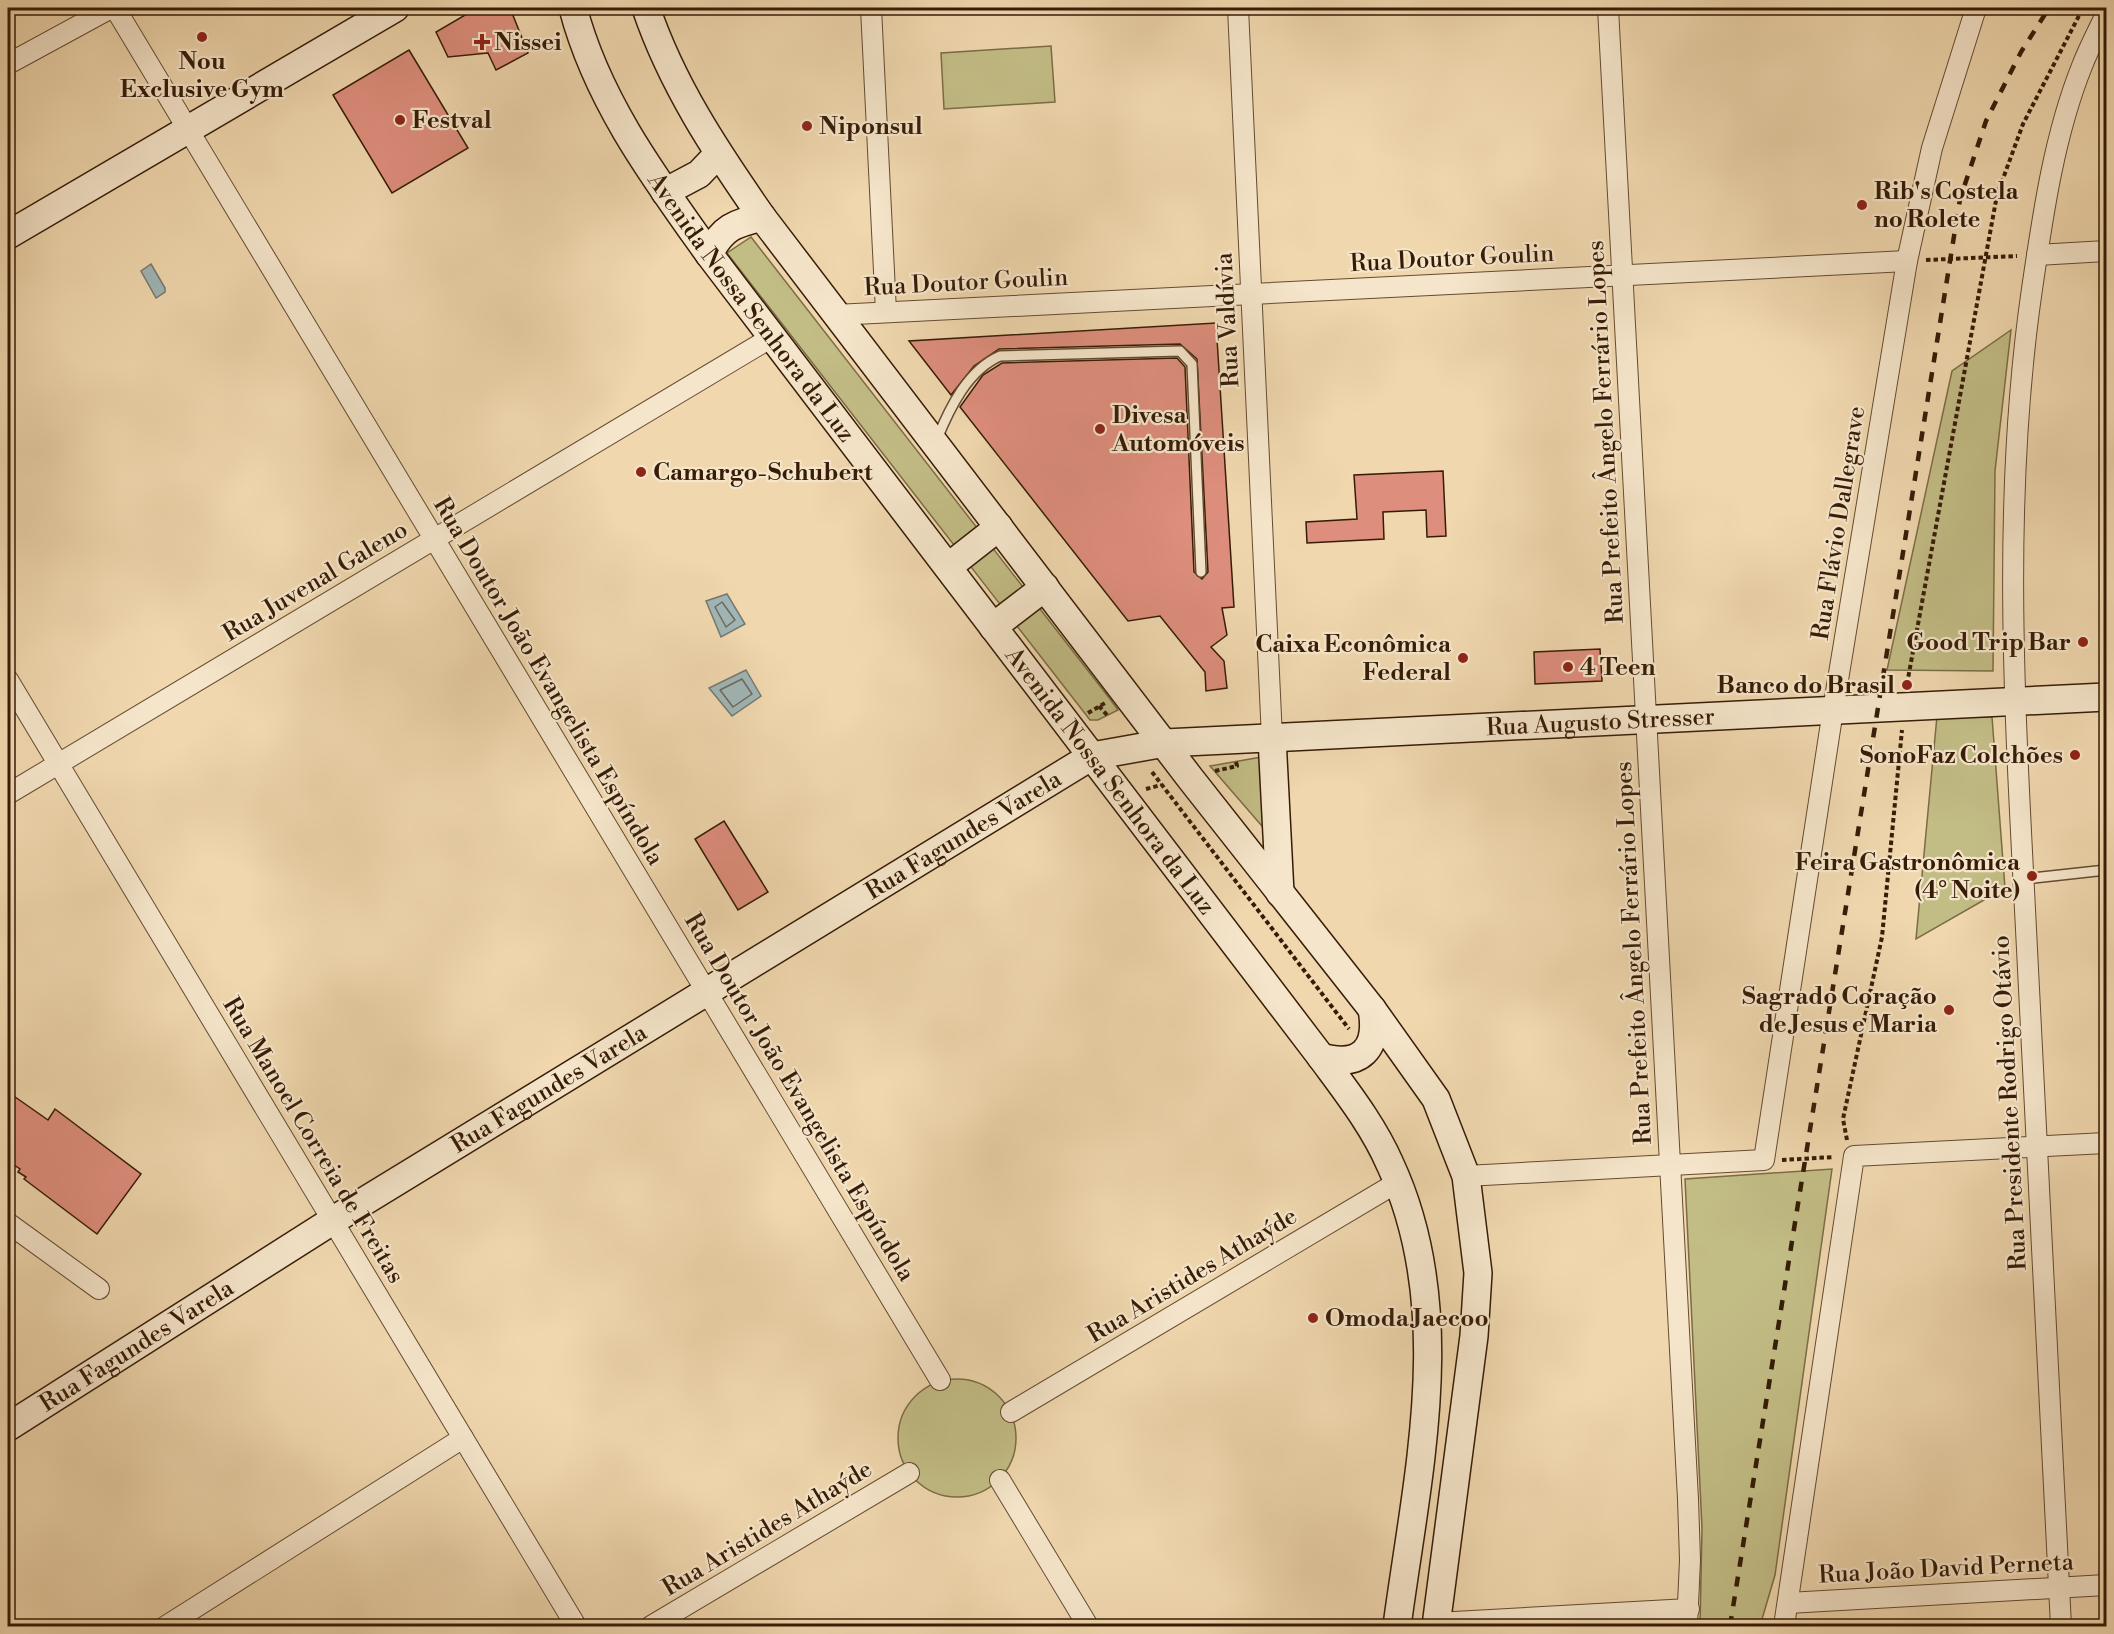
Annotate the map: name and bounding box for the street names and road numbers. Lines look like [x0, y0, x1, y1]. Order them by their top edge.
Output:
street label: Avenida Nossa Senhora da Luz [640, 167, 861, 449]
street label: Rua Doutor Goulin [1349, 239, 1555, 279]
street label: Rua Prefeito Ângelo Ferrário Lopes [1580, 239, 1631, 624]
street label: Rua Valdívia [1209, 251, 1247, 388]
street label: Rua Doutor Goulin [863, 263, 1069, 303]
street label: Rua Flávio Dallegrave [1806, 404, 1872, 642]
street label: Rua Doutor João Evangelista Espíndola [426, 492, 671, 872]
street label: Rua Juvenal Galeno [218, 515, 413, 649]
street label: Avenida Nossa Senhora da Luz [998, 641, 1221, 921]
street label: Rua Augusto Stresser [1485, 702, 1716, 743]
street label: Rua Prefeito Ângelo Ferrário Lopes [1608, 760, 1659, 1145]
street label: Rua Fagundes Varela [860, 764, 1068, 907]
street label: Rua Doutor João Evangelista Espíndola [677, 908, 922, 1288]
street label: Rua Presidente Rodrigo Otávio [1986, 934, 2034, 1272]
street label: Rua Manoel Correia de Freitas [216, 992, 411, 1289]
street label: Rua Fagundes Varela [446, 1017, 653, 1161]
street label: Rua Aristides Athaýde [1082, 1201, 1303, 1350]
street label: Rua Fagundes Varela [34, 1273, 240, 1419]
street label: Rua Aristides Athaýde [657, 1454, 878, 1603]
street label: Rua João David Perneta [1817, 1547, 2075, 1591]

